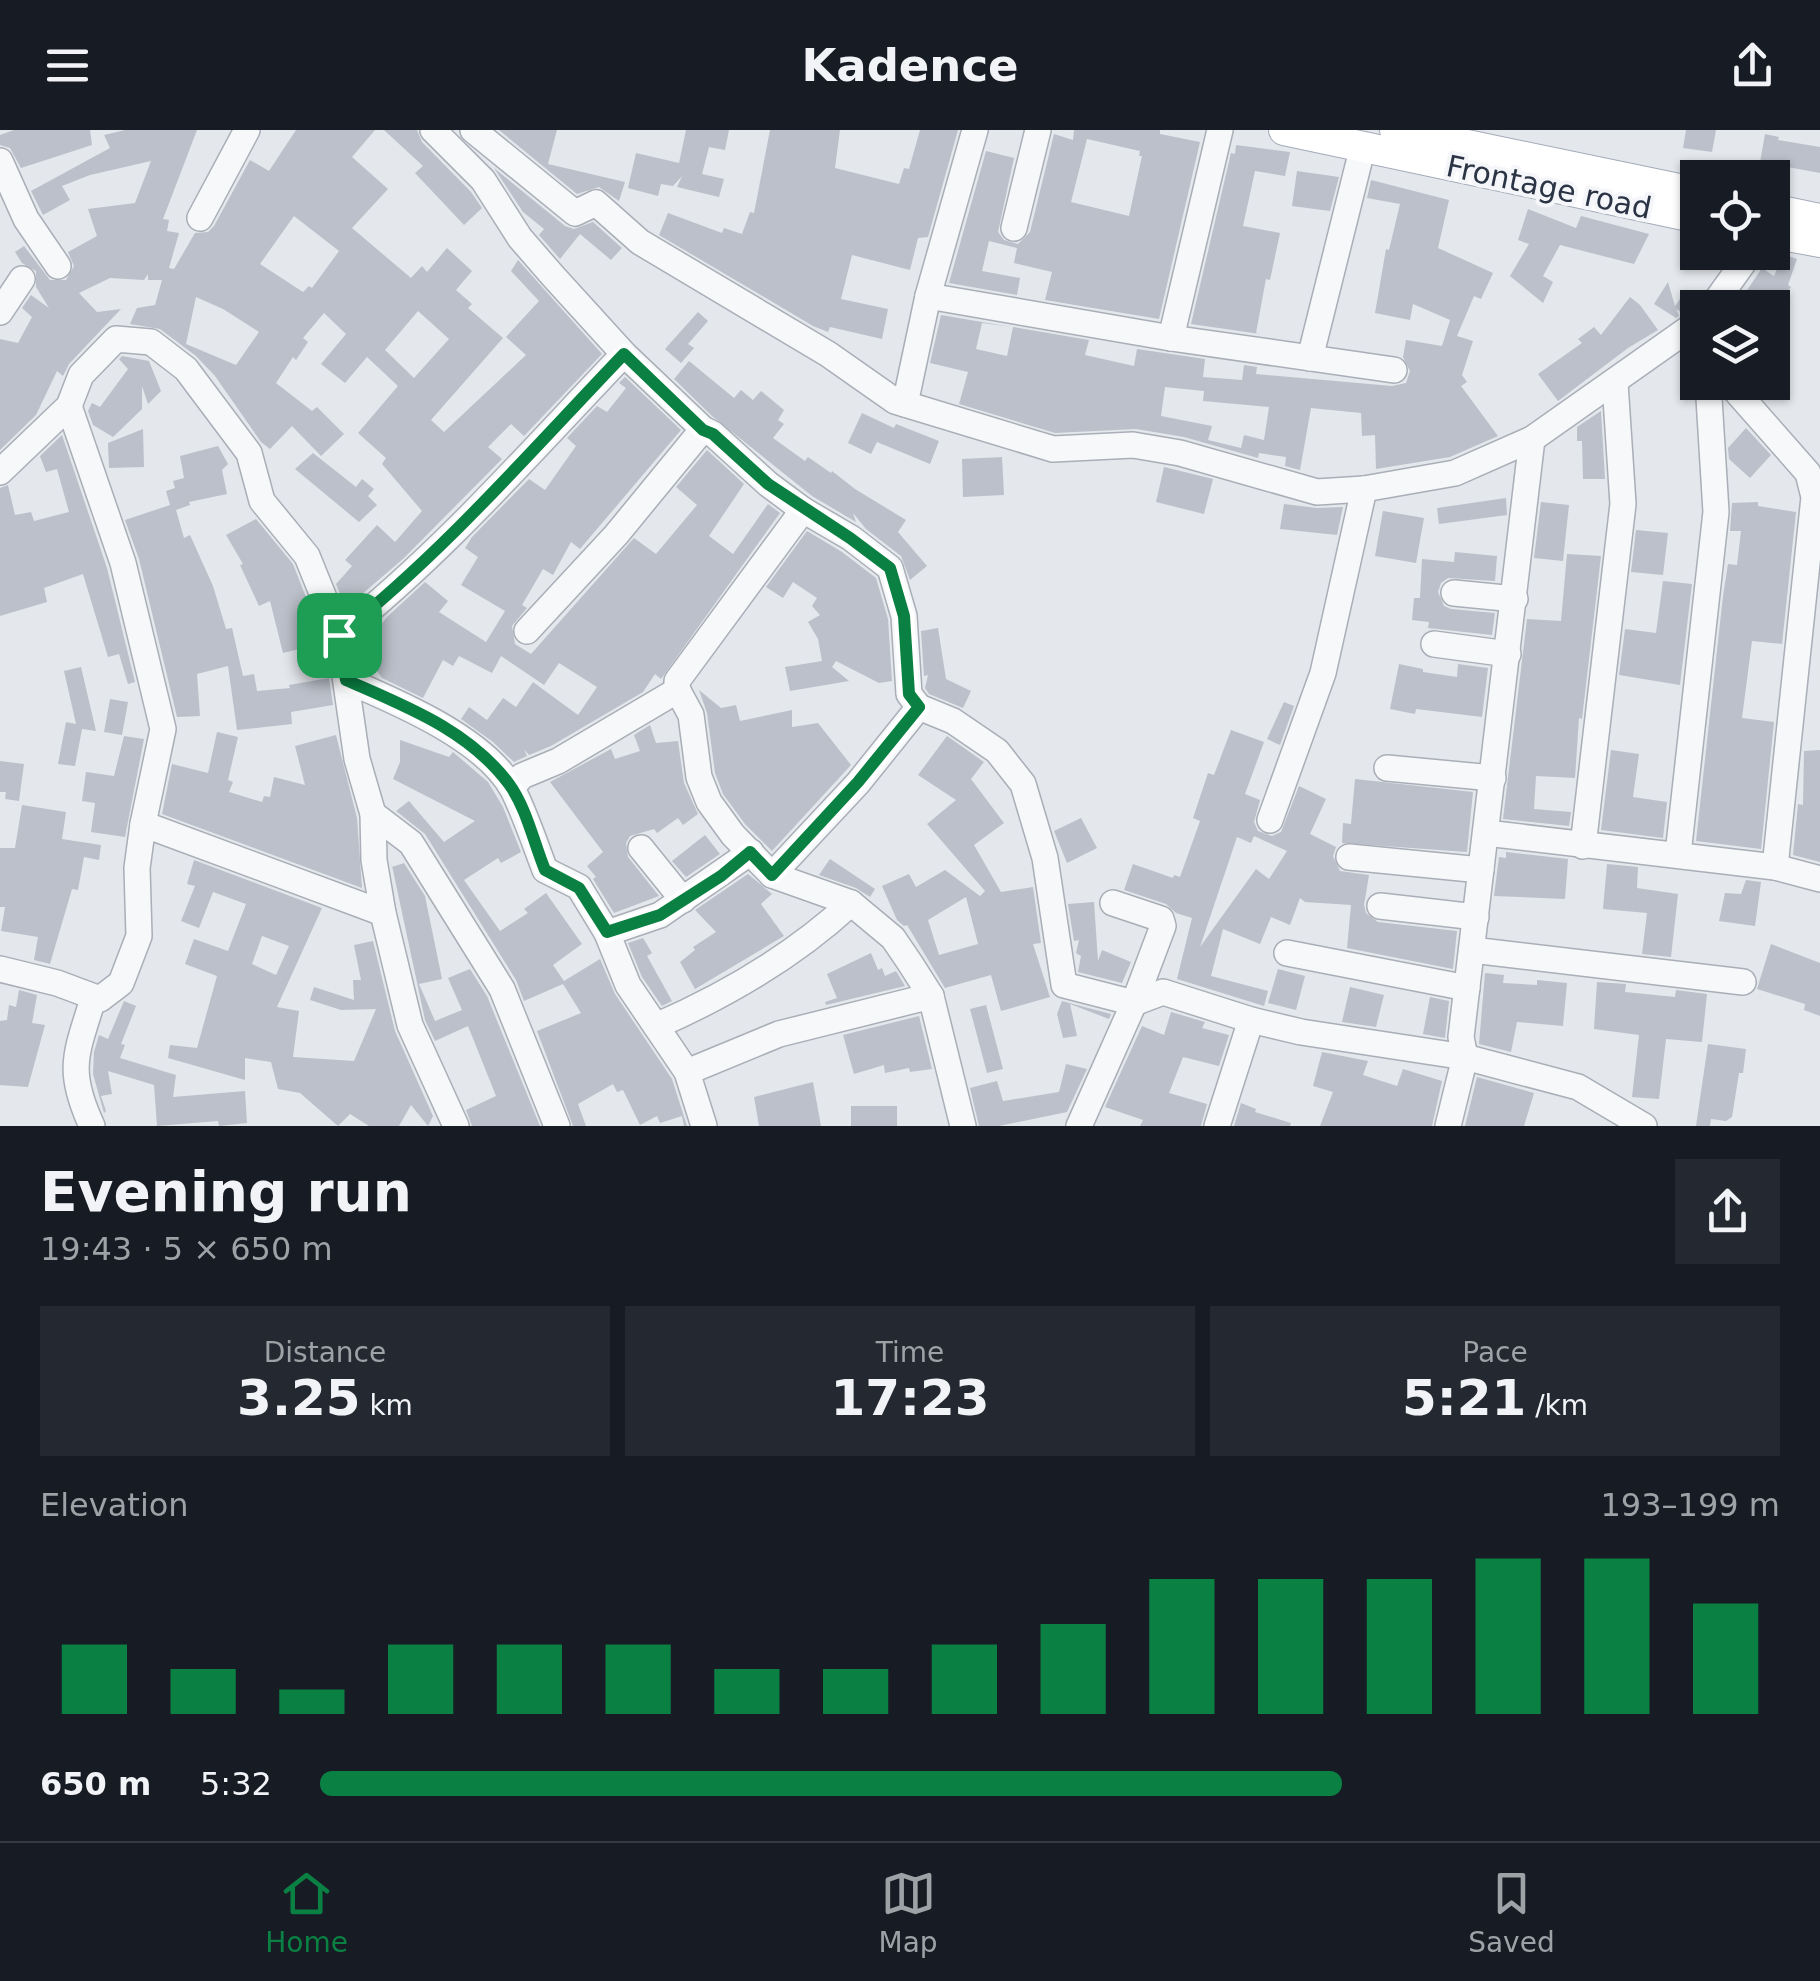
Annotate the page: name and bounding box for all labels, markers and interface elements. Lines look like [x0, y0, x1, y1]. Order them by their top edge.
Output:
icon: menu [40, 38, 95, 93]
icon: share [1725, 38, 1780, 93]
text: Kadence [801, 39, 1019, 92]
street label: Frontage road [1443, 148, 1655, 226]
map controls [1680, 160, 1790, 400]
button: locate [1680, 160, 1790, 270]
button: layers [1680, 290, 1790, 400]
pin [297, 593, 382, 678]
icon: arrive [312, 608, 367, 663]
button: share [1675, 1159, 1780, 1264]
text: Evening run [40, 1160, 412, 1224]
text: 19:43 · 5 × 650 m [40, 1230, 333, 1268]
text: Distance [264, 1336, 386, 1369]
text: Time [876, 1336, 944, 1369]
text: Pace [1462, 1336, 1528, 1369]
text: 3.25 [237, 1369, 360, 1427]
text: 17:23 [830, 1369, 990, 1427]
text: 5:21 [1402, 1369, 1526, 1427]
text: km [360, 1389, 413, 1422]
text: /km [1526, 1389, 1588, 1422]
text: Elevation [40, 1486, 189, 1524]
text: 193–199 m [1601, 1486, 1780, 1524]
text: 650 m [40, 1765, 151, 1803]
text: 5:32 [200, 1765, 272, 1803]
tab: Home [265, 1866, 348, 1959]
tab: Map [879, 1866, 938, 1959]
tab: Saved [1468, 1866, 1555, 1959]

